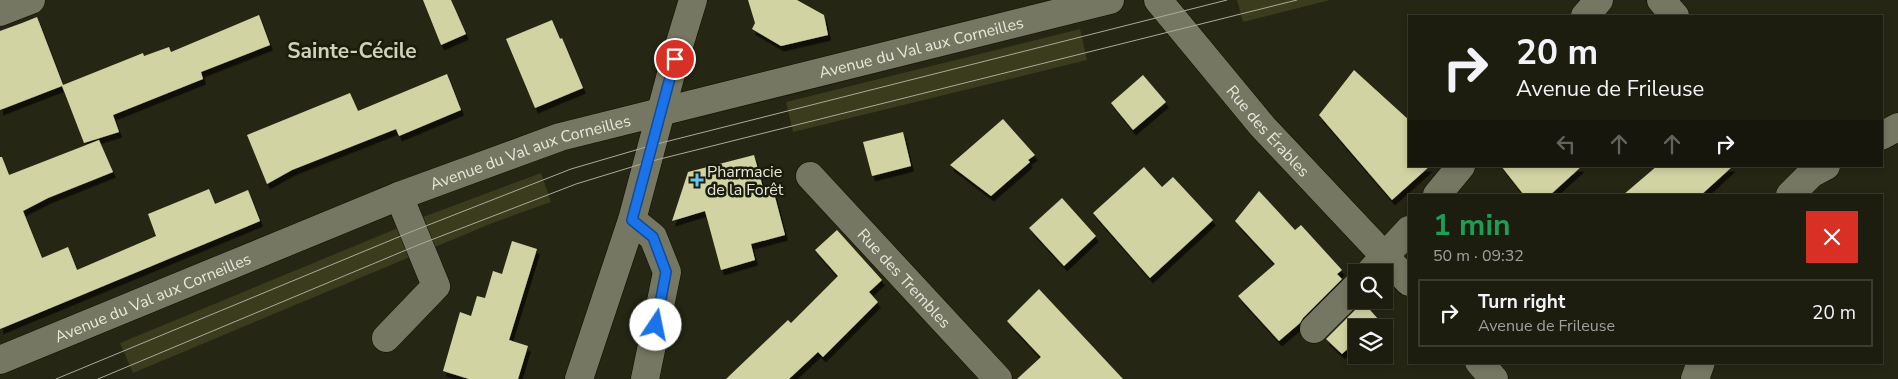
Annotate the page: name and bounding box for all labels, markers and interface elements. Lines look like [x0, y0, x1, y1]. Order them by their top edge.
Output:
street label: Avenue du Val aux Corneilles [817, 12, 1026, 84]
text: 20 m [1516, 29, 1598, 76]
icon: right [1433, 35, 1498, 100]
district label: Sainte-Cécile [287, 37, 417, 65]
pin [654, 38, 696, 80]
icon: arrive [661, 45, 689, 73]
text: Avenue de Frileuse [1516, 74, 1704, 104]
street label: Rue des Érables [1221, 81, 1314, 182]
street label: Avenue du Val aux Corneilles [427, 110, 633, 196]
icon: left [1552, 130, 1580, 158]
icon: ahead [1605, 130, 1633, 158]
icon: ahead [1658, 130, 1686, 158]
icon: right [1711, 130, 1739, 158]
place label: Pharmacie de la Forêt [707, 161, 784, 201]
marker: Pharmacie de la Forêt [691, 174, 703, 186]
text: 1 min [1433, 205, 1511, 246]
button: close [1806, 211, 1858, 263]
street label: Rue des Trembles [852, 224, 955, 333]
text: 50 m · 09:32 [1433, 245, 1524, 267]
street label: Avenue du Val aux Corneilles [52, 248, 254, 348]
map controls [1348, 264, 1393, 364]
button: search [1348, 264, 1393, 309]
text: Turn right [1478, 289, 1565, 315]
position arrow [629, 298, 681, 350]
icon: right [1435, 299, 1463, 327]
text: 20 m [1812, 300, 1856, 326]
text: Avenue de Frileuse [1478, 315, 1615, 337]
button: layers [1348, 319, 1393, 364]

